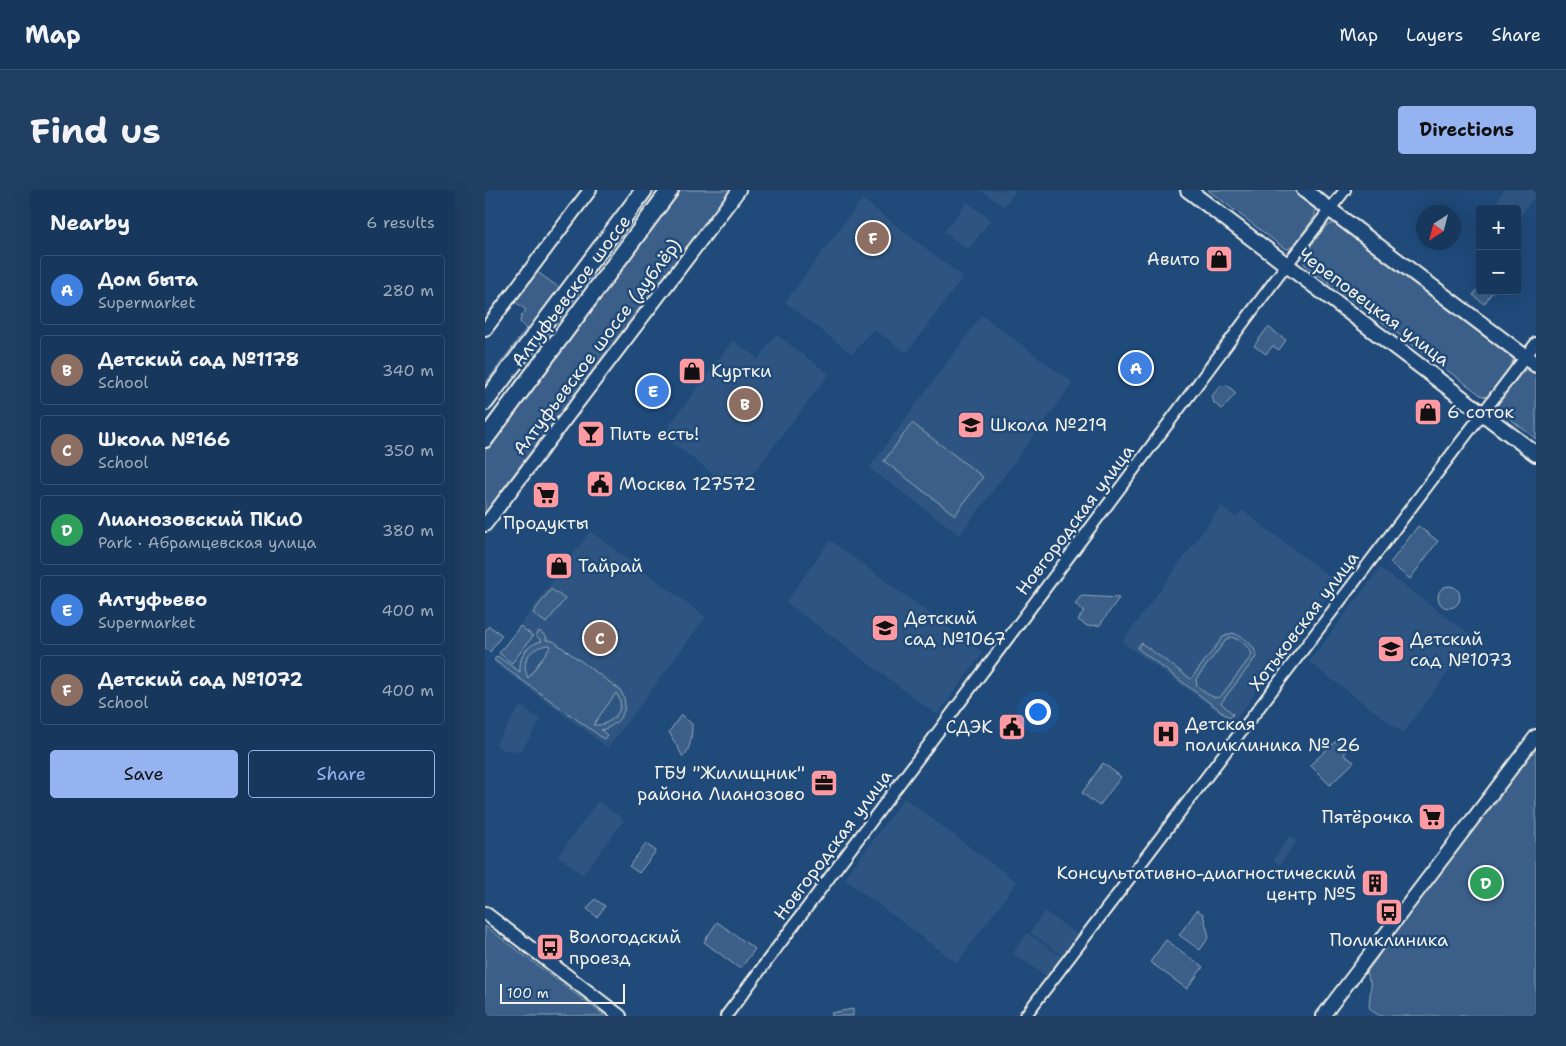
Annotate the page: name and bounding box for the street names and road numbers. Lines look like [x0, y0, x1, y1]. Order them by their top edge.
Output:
street label: Алтуфьевское шоссе [506, 210, 636, 372]
street label: Алтуфьевское шоссе (дублёр) [508, 234, 686, 460]
street label: Череповецкая улица [1293, 242, 1455, 372]
street label: Новгородская улица [1010, 440, 1140, 600]
street label: Хотьковская улица [1244, 546, 1364, 696]
street label: Новгородская улица [768, 765, 898, 925]

